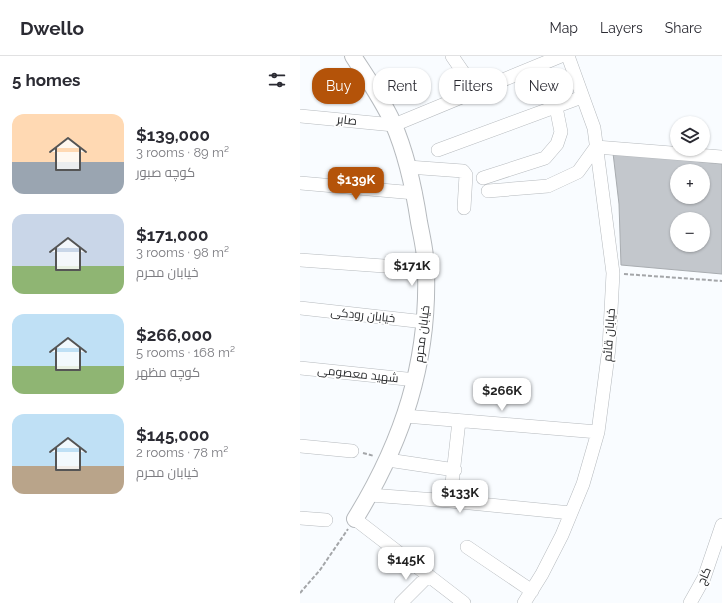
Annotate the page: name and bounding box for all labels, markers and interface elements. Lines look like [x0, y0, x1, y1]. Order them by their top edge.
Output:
text: Dwello [20, 17, 84, 39]
text: Map [550, 20, 578, 36]
text: Layers [600, 20, 643, 36]
text: Share [665, 20, 702, 36]
chip: Buy [312, 68, 365, 104]
chip: Rent [373, 68, 431, 104]
chip: Filters [439, 68, 507, 104]
chip: New [515, 68, 573, 104]
icon: filters [266, 69, 288, 91]
text: 5 homes [12, 70, 80, 90]
street label: صابر [335, 112, 358, 128]
map controls [670, 116, 710, 252]
button: layers [670, 116, 710, 156]
text: $139,000 [136, 125, 210, 145]
icon: home [44, 130, 92, 178]
text: 3 rooms · 89 m² [136, 145, 229, 160]
button: + [670, 164, 710, 204]
text: کوچه صبور [136, 165, 195, 180]
pin: $139K [328, 167, 384, 201]
text: $139K [337, 172, 375, 187]
button: − [670, 212, 710, 252]
text: $171,000 [136, 225, 208, 245]
icon: home [44, 230, 92, 278]
text: 3 rooms · 98 m² [136, 245, 229, 260]
pin: $171K [384, 253, 440, 287]
text: $171K [393, 258, 431, 273]
text: خیابان محرم [136, 265, 198, 280]
street label: خیابان رودکی [330, 305, 396, 325]
street label: خیابان محرم [412, 305, 433, 364]
street label: خیابان قائم [600, 308, 619, 362]
text: $266,000 [136, 325, 212, 345]
icon: home [44, 330, 92, 378]
text: 5 rooms · 168 m² [136, 345, 235, 360]
street label: شهید معصومی [317, 363, 399, 385]
text: کوچه مظهر [136, 365, 200, 380]
pin: $266K [474, 378, 530, 412]
text: $266K [482, 383, 522, 398]
text: $145,000 [136, 425, 210, 445]
icon: home [44, 430, 92, 478]
text: 2 rooms · 78 m² [136, 445, 228, 460]
text: خیابان محرم [136, 465, 198, 480]
pin: $133K [432, 480, 488, 514]
text: $133K [441, 485, 479, 500]
pin: $145K [378, 547, 434, 581]
text: $145K [387, 552, 425, 567]
street label: کاج [694, 565, 715, 587]

